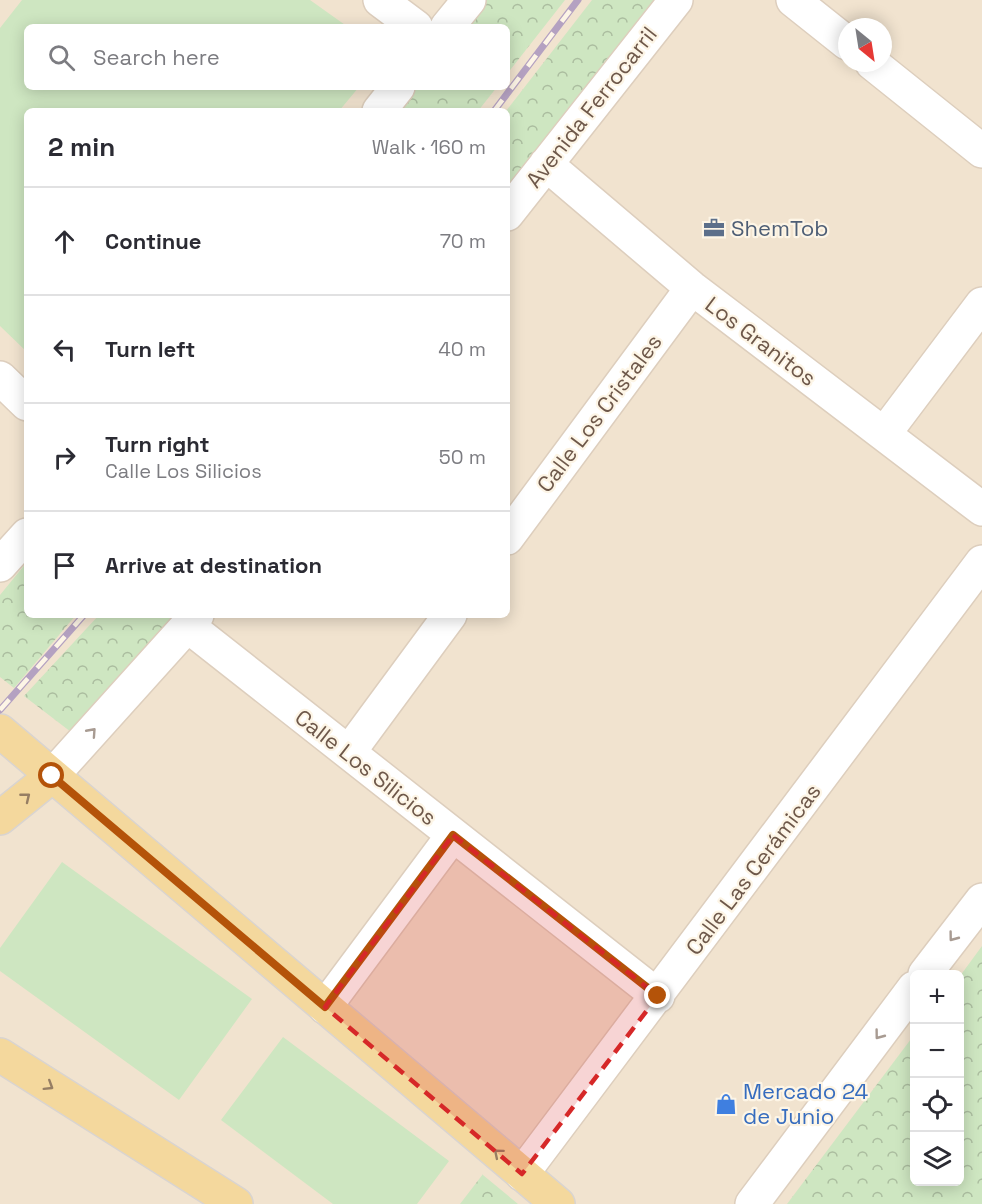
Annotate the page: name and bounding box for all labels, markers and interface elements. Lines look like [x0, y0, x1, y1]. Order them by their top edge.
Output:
north arrow [838, 18, 892, 72]
street label: Avenida Ferrocarril [519, 21, 663, 193]
search box [24, 24, 510, 90]
icon: search [45, 41, 78, 74]
text: Search here [93, 43, 220, 71]
text: 2 min [48, 130, 115, 164]
text: Walk · 160 m [372, 134, 486, 160]
place label: ShemTob [731, 214, 828, 242]
office icon: ShemTob [702, 216, 726, 240]
icon: ahead [48, 225, 81, 258]
text: Continue [105, 227, 201, 255]
text: 70 m [440, 228, 486, 254]
street label: Los Granitos [700, 290, 822, 392]
street label: Calle Los Cristales [530, 328, 668, 498]
icon: left [48, 333, 81, 366]
text: Turn left [105, 335, 195, 363]
text: 40 m [438, 336, 486, 362]
text: Turn right [105, 430, 210, 458]
icon: right [48, 441, 81, 474]
text: 50 m [439, 444, 486, 470]
text: Calle Los Silicios [105, 458, 262, 484]
icon: arrive [48, 549, 81, 582]
text: Arrive at destination [105, 551, 322, 579]
street label: Calle Los Silicios [289, 703, 443, 831]
one-way arrow [85, 729, 96, 739]
route start [38, 762, 64, 788]
street label: Calle Las Cerámicas [679, 778, 827, 960]
one-way arrow [19, 793, 30, 804]
one-way arrow [950, 931, 961, 942]
map controls [910, 970, 964, 1186]
button: + [910, 970, 964, 1024]
route end [644, 982, 670, 1008]
button: − [910, 1024, 964, 1078]
one-way arrow [875, 1028, 886, 1039]
place label: Mercado 24 de Junio [743, 1077, 868, 1130]
button: locate [910, 1078, 964, 1132]
one-way arrow [43, 1079, 54, 1090]
shop icon: Mercado 24 de Junio [714, 1092, 738, 1116]
button: layers [910, 1132, 964, 1186]
one-way arrow [493, 1149, 504, 1160]

